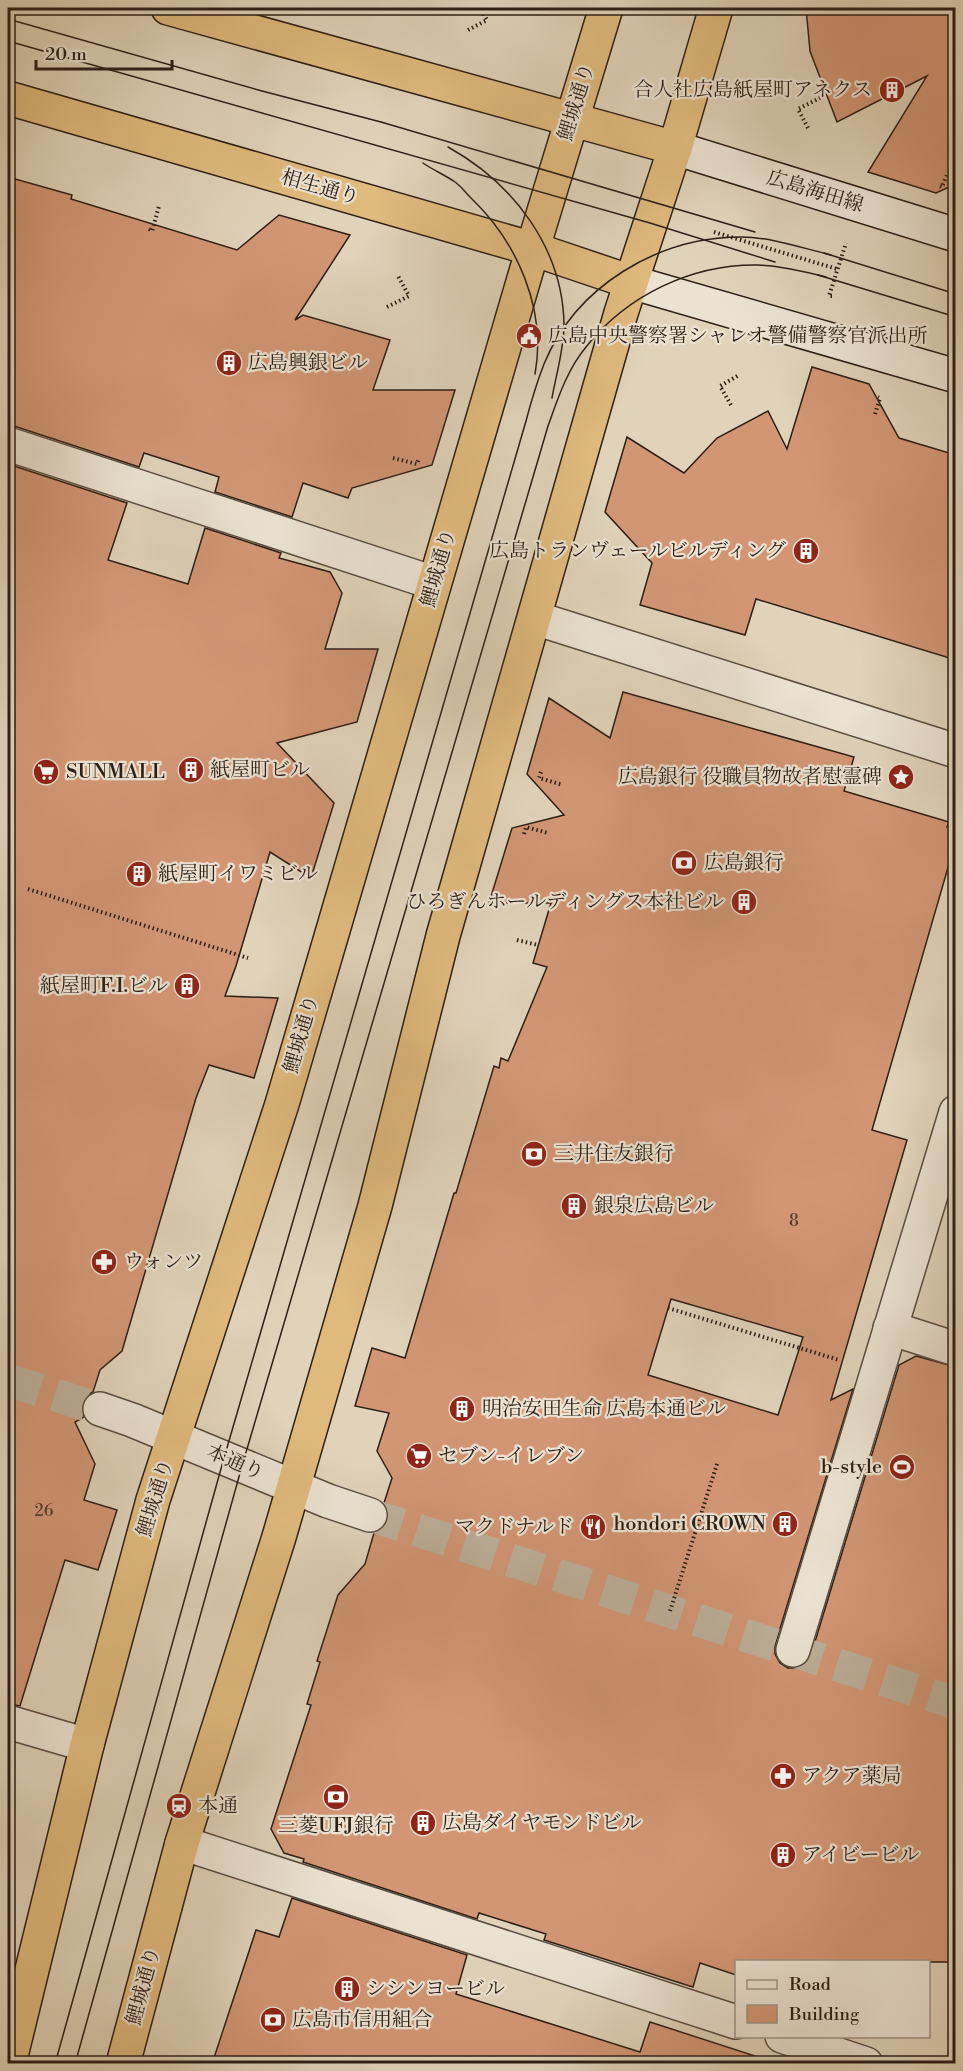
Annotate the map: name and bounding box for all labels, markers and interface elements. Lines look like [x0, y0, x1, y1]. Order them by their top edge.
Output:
scale bar [36, 33, 172, 71]
text: 20 m [45, 43, 87, 66]
street label: 鯉城通り [553, 60, 601, 144]
building icon: 合人社広島紙屋町アネクス [877, 75, 907, 105]
place label: 合人社広島紙屋町アネクス [633, 78, 872, 103]
street label: 相生通り [278, 165, 362, 211]
street label: 広島海田線 [764, 165, 866, 219]
public building icon: 広島中央警察署シャレオ警備警察官派出所 [514, 321, 544, 351]
place label: 広島中央警察署シャレオ警備警察官派出所 [548, 324, 928, 349]
building icon: 広島興銀ビル [214, 348, 244, 378]
place label: 広島興銀ビル [248, 351, 368, 376]
street label: 鯉城通り [416, 526, 462, 610]
building icon: 広島トランヴェールビルディング [791, 536, 821, 566]
place label: 広島トランヴェールビルディング [489, 539, 786, 564]
building icon: 紙屋町ビル [176, 755, 206, 785]
supermarket icon: SUNMALL [31, 757, 61, 787]
place label: 紙屋町ビル [210, 758, 310, 783]
place label: SUNMALL [66, 760, 165, 785]
place icon: 広島銀行 役職員物故者慰霊碑 [886, 762, 916, 792]
place label: 広島銀行 役職員物故者慰霊碑 [618, 765, 882, 790]
bank icon: 広島銀行 [669, 848, 699, 878]
place label: 広島銀行 [704, 851, 784, 876]
building icon: 紙屋町イワミビル [124, 859, 154, 889]
place label: 紙屋町イワミビル [158, 862, 318, 887]
building icon: ひろぎんホールディングス本社ビル [729, 887, 759, 917]
place label: ひろぎんホールディングス本社ビル [407, 890, 724, 915]
building icon: 紙屋町F.I.ビル [172, 971, 202, 1001]
place label: 紙屋町F.I.ビル [40, 974, 168, 999]
street label: 鯉城通り [279, 992, 325, 1076]
bank icon: 三井住友銀行 [519, 1139, 549, 1169]
place label: 三井住友銀行 [554, 1142, 674, 1167]
building icon: 銀泉広島ビル [559, 1191, 589, 1221]
place label: 銀泉広島ビル [594, 1194, 714, 1219]
house number: 8 [789, 1211, 799, 1231]
pharmacy icon: ウォンツ [89, 1247, 119, 1277]
place label: ウォンツ [124, 1250, 203, 1275]
building icon: 明治安田生命 広島本通ビル [447, 1394, 477, 1424]
place label: 明治安田生命 広島本通ビル [482, 1397, 726, 1422]
street label: 本通り [203, 1440, 267, 1486]
supermarket icon: セブン-イレブン [404, 1441, 434, 1471]
place label: セブン-イレブン [438, 1444, 584, 1469]
sports icon: b-style [887, 1452, 917, 1482]
place label: b-style [821, 1455, 882, 1480]
street label: 鯉城通り [132, 1456, 180, 1540]
house number: 26 [35, 1501, 54, 1521]
building icon: hondori CROWN [770, 1509, 800, 1539]
restaurant icon: マクドナルド [578, 1512, 608, 1542]
place label: hondori CROWN [613, 1512, 766, 1537]
place label: マクドナルド [455, 1515, 574, 1540]
pharmacy icon: アクア薬局 [768, 1761, 798, 1791]
place label: アクア薬局 [802, 1764, 901, 1789]
bank icon: 三菱UFJ銀行 [321, 1782, 351, 1812]
station icon: 本通 [164, 1791, 194, 1821]
place label: 本通 [198, 1794, 238, 1819]
building icon: 広島ダイヤモンドビル [408, 1808, 438, 1838]
place label: 広島ダイヤモンドビル [442, 1811, 642, 1836]
place label: 三菱UFJ銀行 [278, 1814, 394, 1839]
building icon: アイビービル [768, 1840, 798, 1870]
place label: アイビービル [802, 1843, 919, 1868]
street label: 鯉城通り [122, 1944, 166, 2028]
legend [735, 1960, 930, 2038]
text: Road [789, 1973, 832, 1996]
building icon: シシンヨービル [332, 1974, 362, 2004]
place label: シシンヨービル [366, 1977, 505, 2002]
text: Building [788, 2003, 860, 2026]
bank icon: 広島市信用組合 [258, 2005, 288, 2035]
place label: 広島市信用組合 [292, 2008, 432, 2033]

